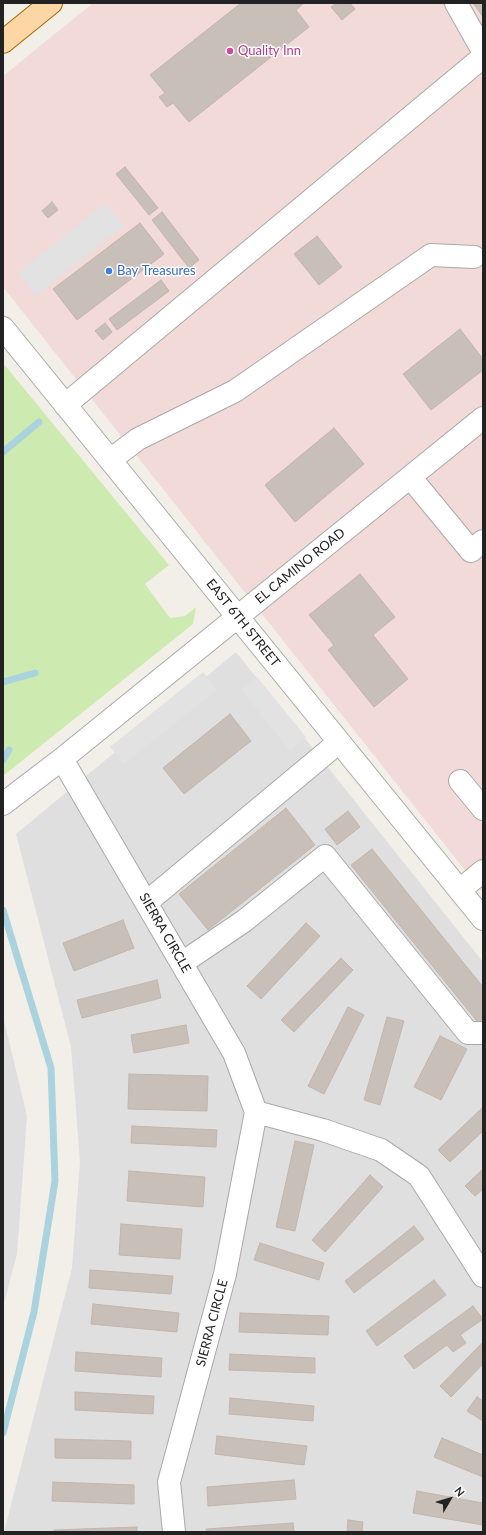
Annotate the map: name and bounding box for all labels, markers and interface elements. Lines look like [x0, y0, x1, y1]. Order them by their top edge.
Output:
place label: Quality Inn [238, 43, 301, 59]
marker: Quality Inn [225, 46, 235, 56]
place label: Bay Treasures [117, 263, 196, 279]
marker: Bay Treasures [104, 266, 114, 276]
street label: EL CAMINO ROAD [252, 525, 348, 607]
street label: EAST 6TH STREET [203, 576, 283, 670]
street label: SIERRA CIRCLE [136, 890, 194, 976]
street label: SIERRA CIRCLE [193, 1278, 231, 1368]
north arrow [430, 1479, 470, 1519]
text: N [452, 1484, 468, 1499]

